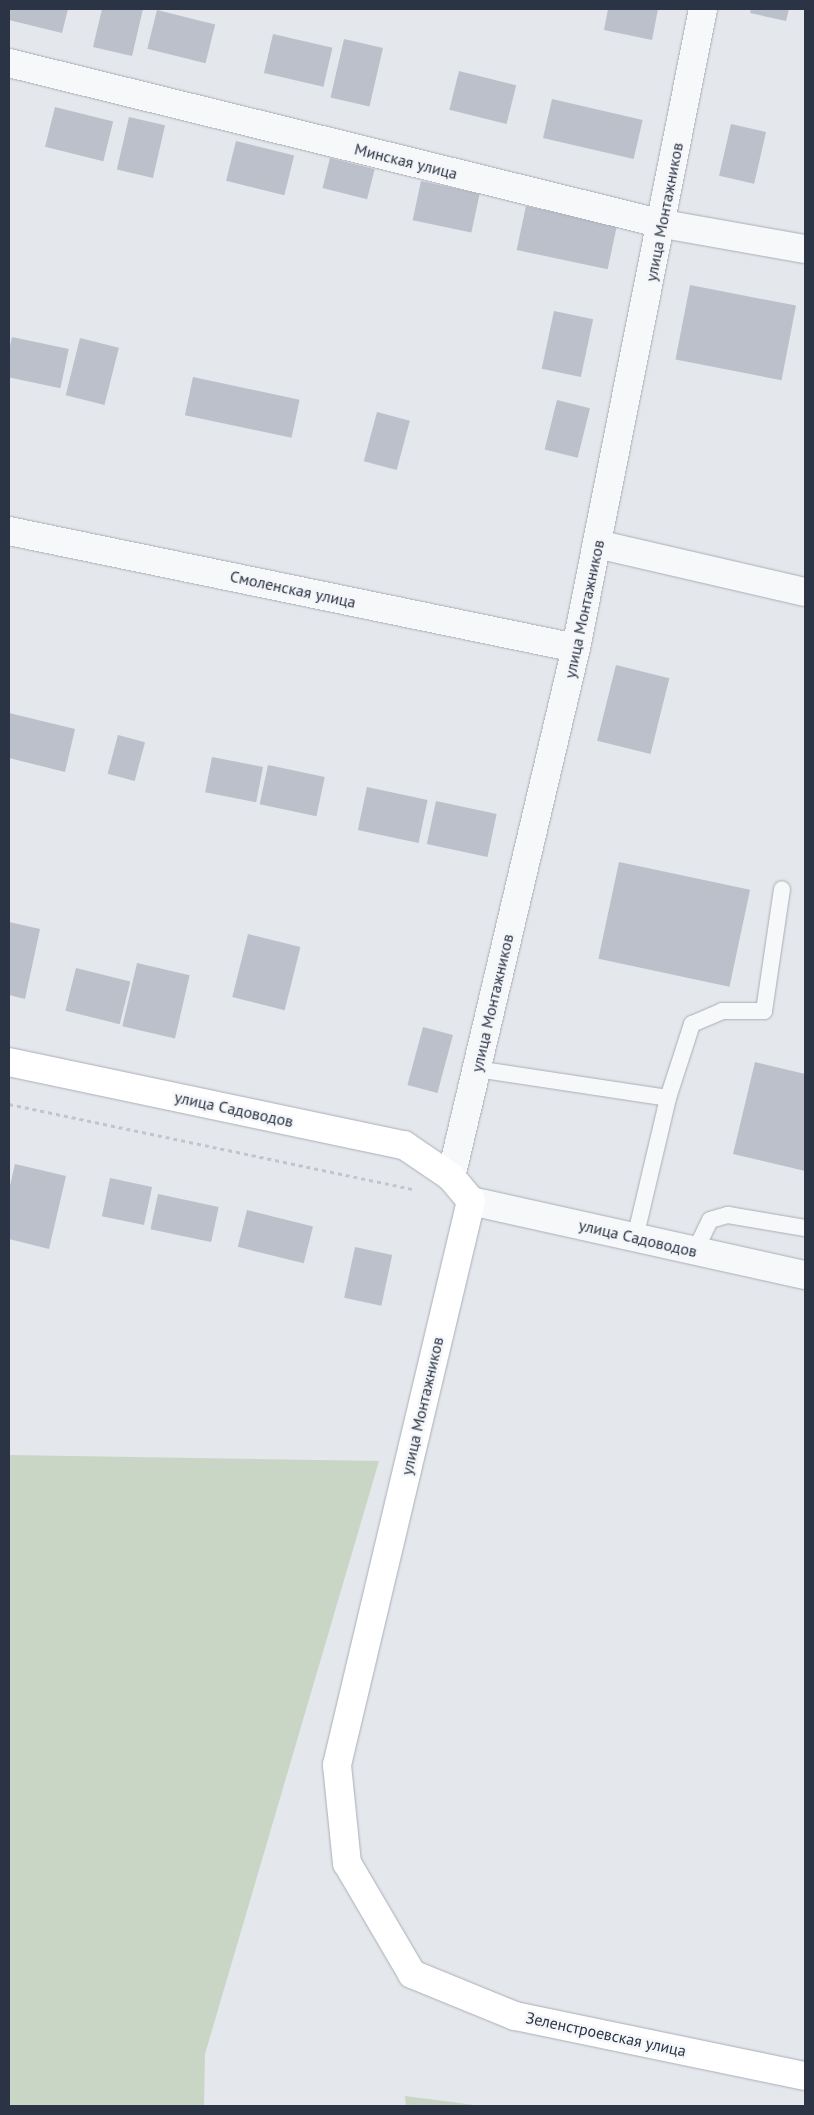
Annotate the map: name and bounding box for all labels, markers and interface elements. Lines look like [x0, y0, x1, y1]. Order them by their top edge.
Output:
street label: Минская улица [353, 139, 459, 183]
street label: улица Монтажников [641, 141, 687, 283]
street label: улица Монтажников [560, 538, 608, 680]
street label: Смоленская улица [228, 566, 358, 612]
street label: улица Монтажников [467, 932, 517, 1074]
street label: улица Садоводов [173, 1087, 295, 1131]
street label: улица Садоводов [577, 1215, 699, 1261]
street label: улица Монтажников [397, 1335, 447, 1477]
street label: Зеленстроевская улица [524, 2008, 688, 2060]

